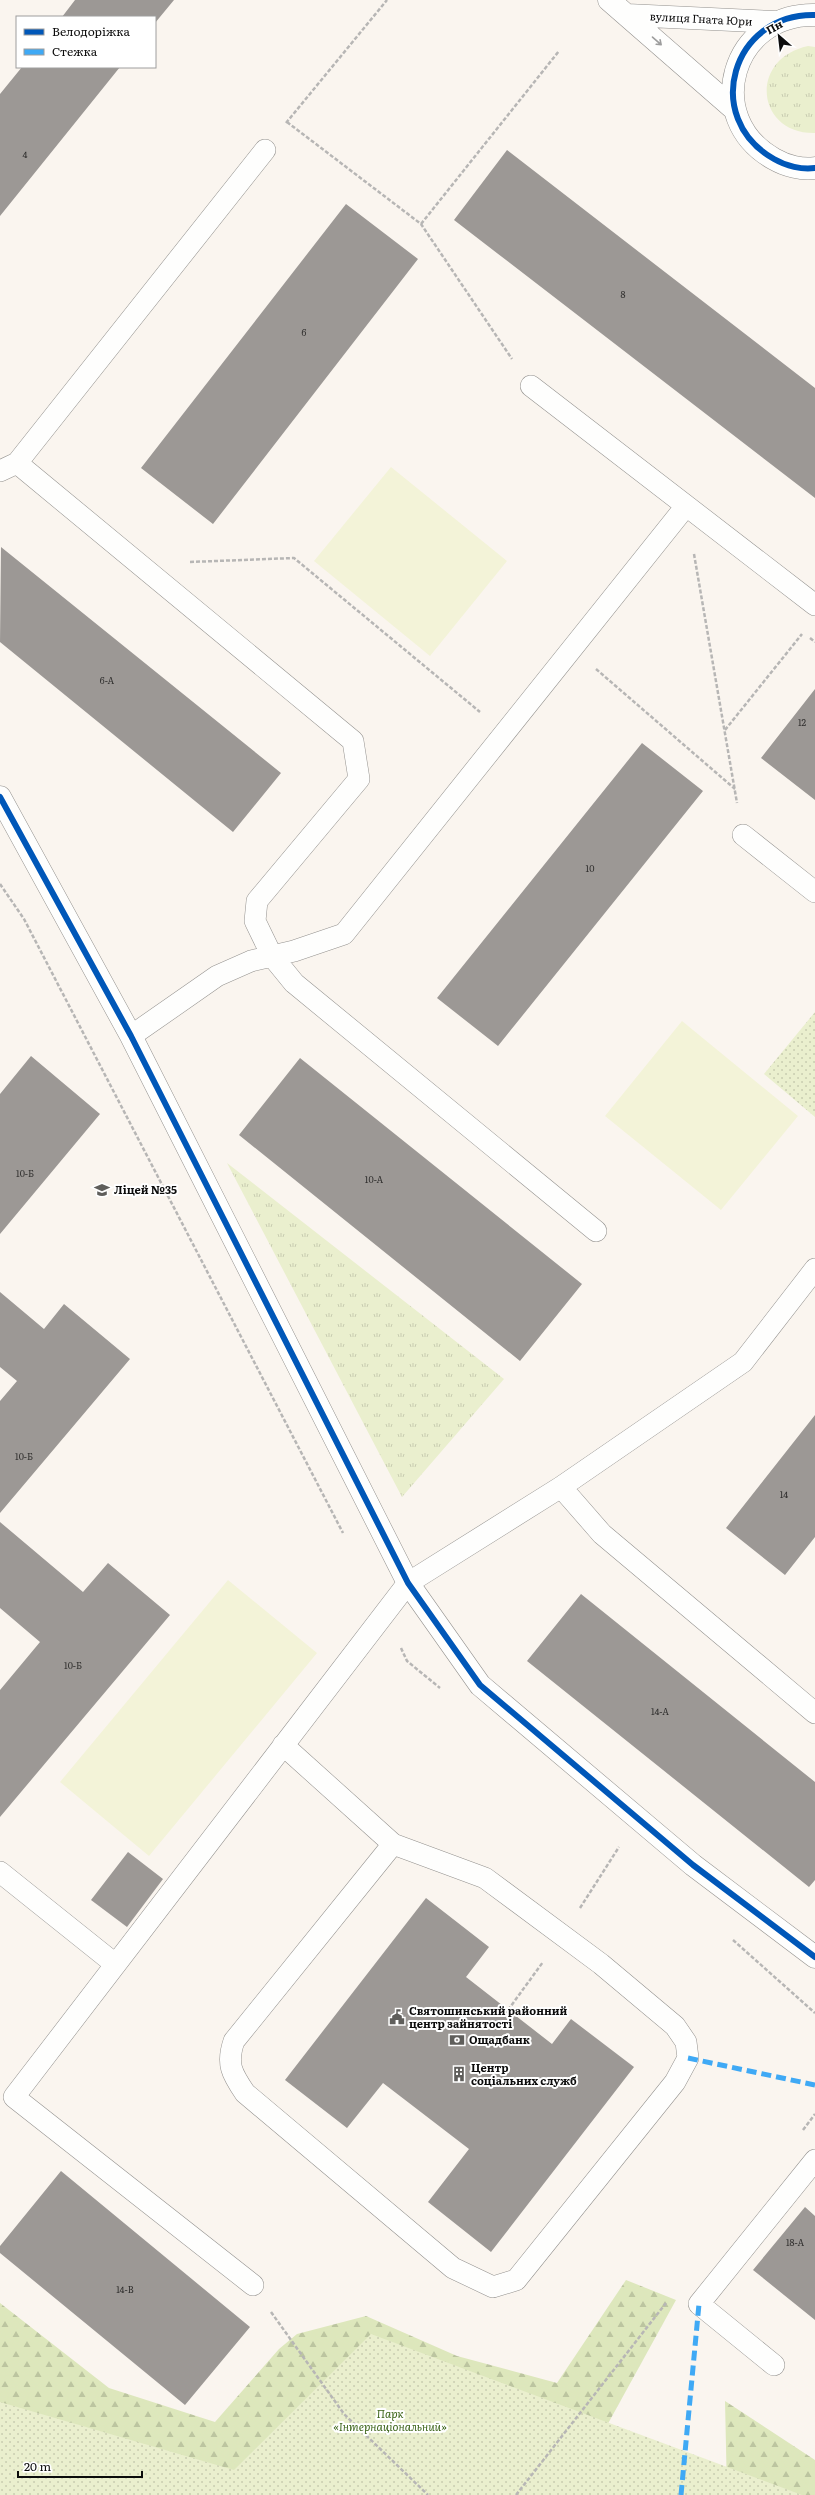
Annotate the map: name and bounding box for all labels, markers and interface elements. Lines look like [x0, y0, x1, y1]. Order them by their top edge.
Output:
street label: вулиця Гната Юри [649, 7, 753, 29]
text: Пн [763, 15, 785, 37]
legend [16, 16, 156, 68]
north arrow [759, 16, 799, 56]
text: Велодоріжка [52, 22, 130, 40]
one-way arrow [651, 36, 662, 45]
text: Стежка [52, 42, 98, 60]
house number: 4 [23, 147, 28, 161]
house number: 8 [621, 287, 626, 301]
house number: 6 [302, 325, 307, 339]
house number: 6-А [100, 673, 115, 687]
house number: 12 [798, 715, 807, 729]
house number: 10 [586, 861, 594, 875]
house number: 10-Б [16, 1166, 34, 1180]
house number: 10-А [365, 1172, 384, 1186]
school or university icon: Ліцей №35 [93, 1181, 111, 1199]
place label: Ліцей №35 [114, 1181, 177, 1197]
house number: 10-Б [15, 1449, 33, 1463]
house number: 14 [780, 1487, 788, 1501]
house number: 10-Б [64, 1658, 82, 1672]
house number: 14-А [651, 1704, 669, 1718]
place label: Святошинський районний центр зайнятості [409, 2002, 568, 2031]
public building icon: Святошинський районний центр зайнятості [388, 2008, 406, 2026]
bank icon: Ощадбанк [448, 2031, 466, 2049]
place label: Ощадбанк [469, 2031, 531, 2047]
place label: Центр соціальних служб [471, 2059, 577, 2088]
building icon: Центр соціальних служб [450, 2065, 468, 2083]
house number: 18-А [786, 2235, 804, 2249]
house number: 14-В [116, 2282, 134, 2296]
park label: Парк «Інтернаціональний» [333, 2405, 447, 2434]
scale bar [18, 2453, 142, 2479]
text: 20 m [24, 2457, 51, 2475]

